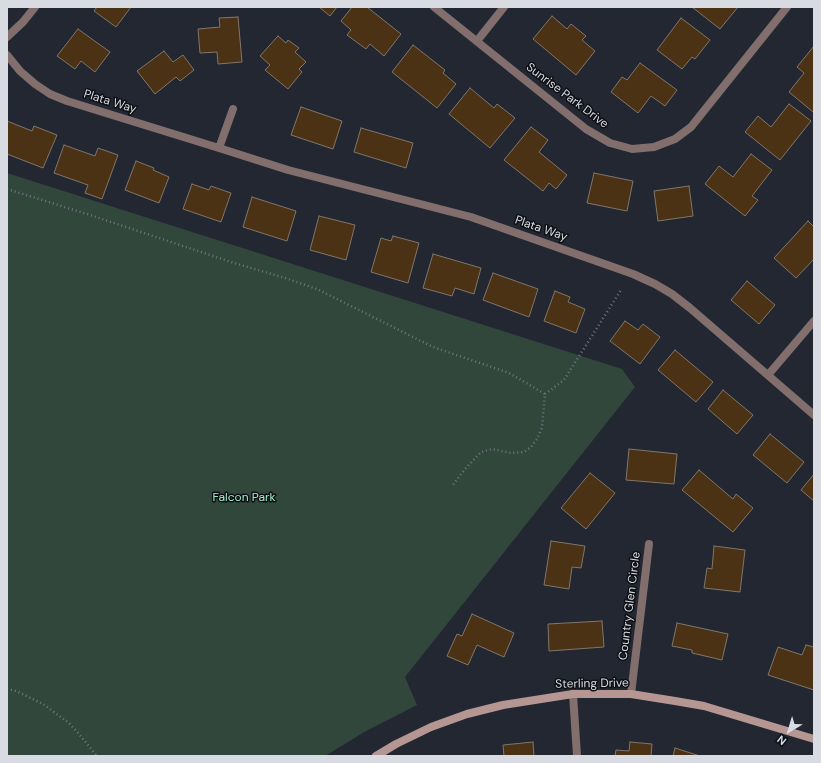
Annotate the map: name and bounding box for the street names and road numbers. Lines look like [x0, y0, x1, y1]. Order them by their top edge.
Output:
street label: Sunrise Park Drive [523, 60, 611, 132]
street label: Plata Way [82, 87, 138, 117]
street label: Plata Way [513, 213, 569, 245]
street label: Country Glen Circle [616, 551, 644, 661]
street label: Sterling Drive [555, 676, 629, 692]

